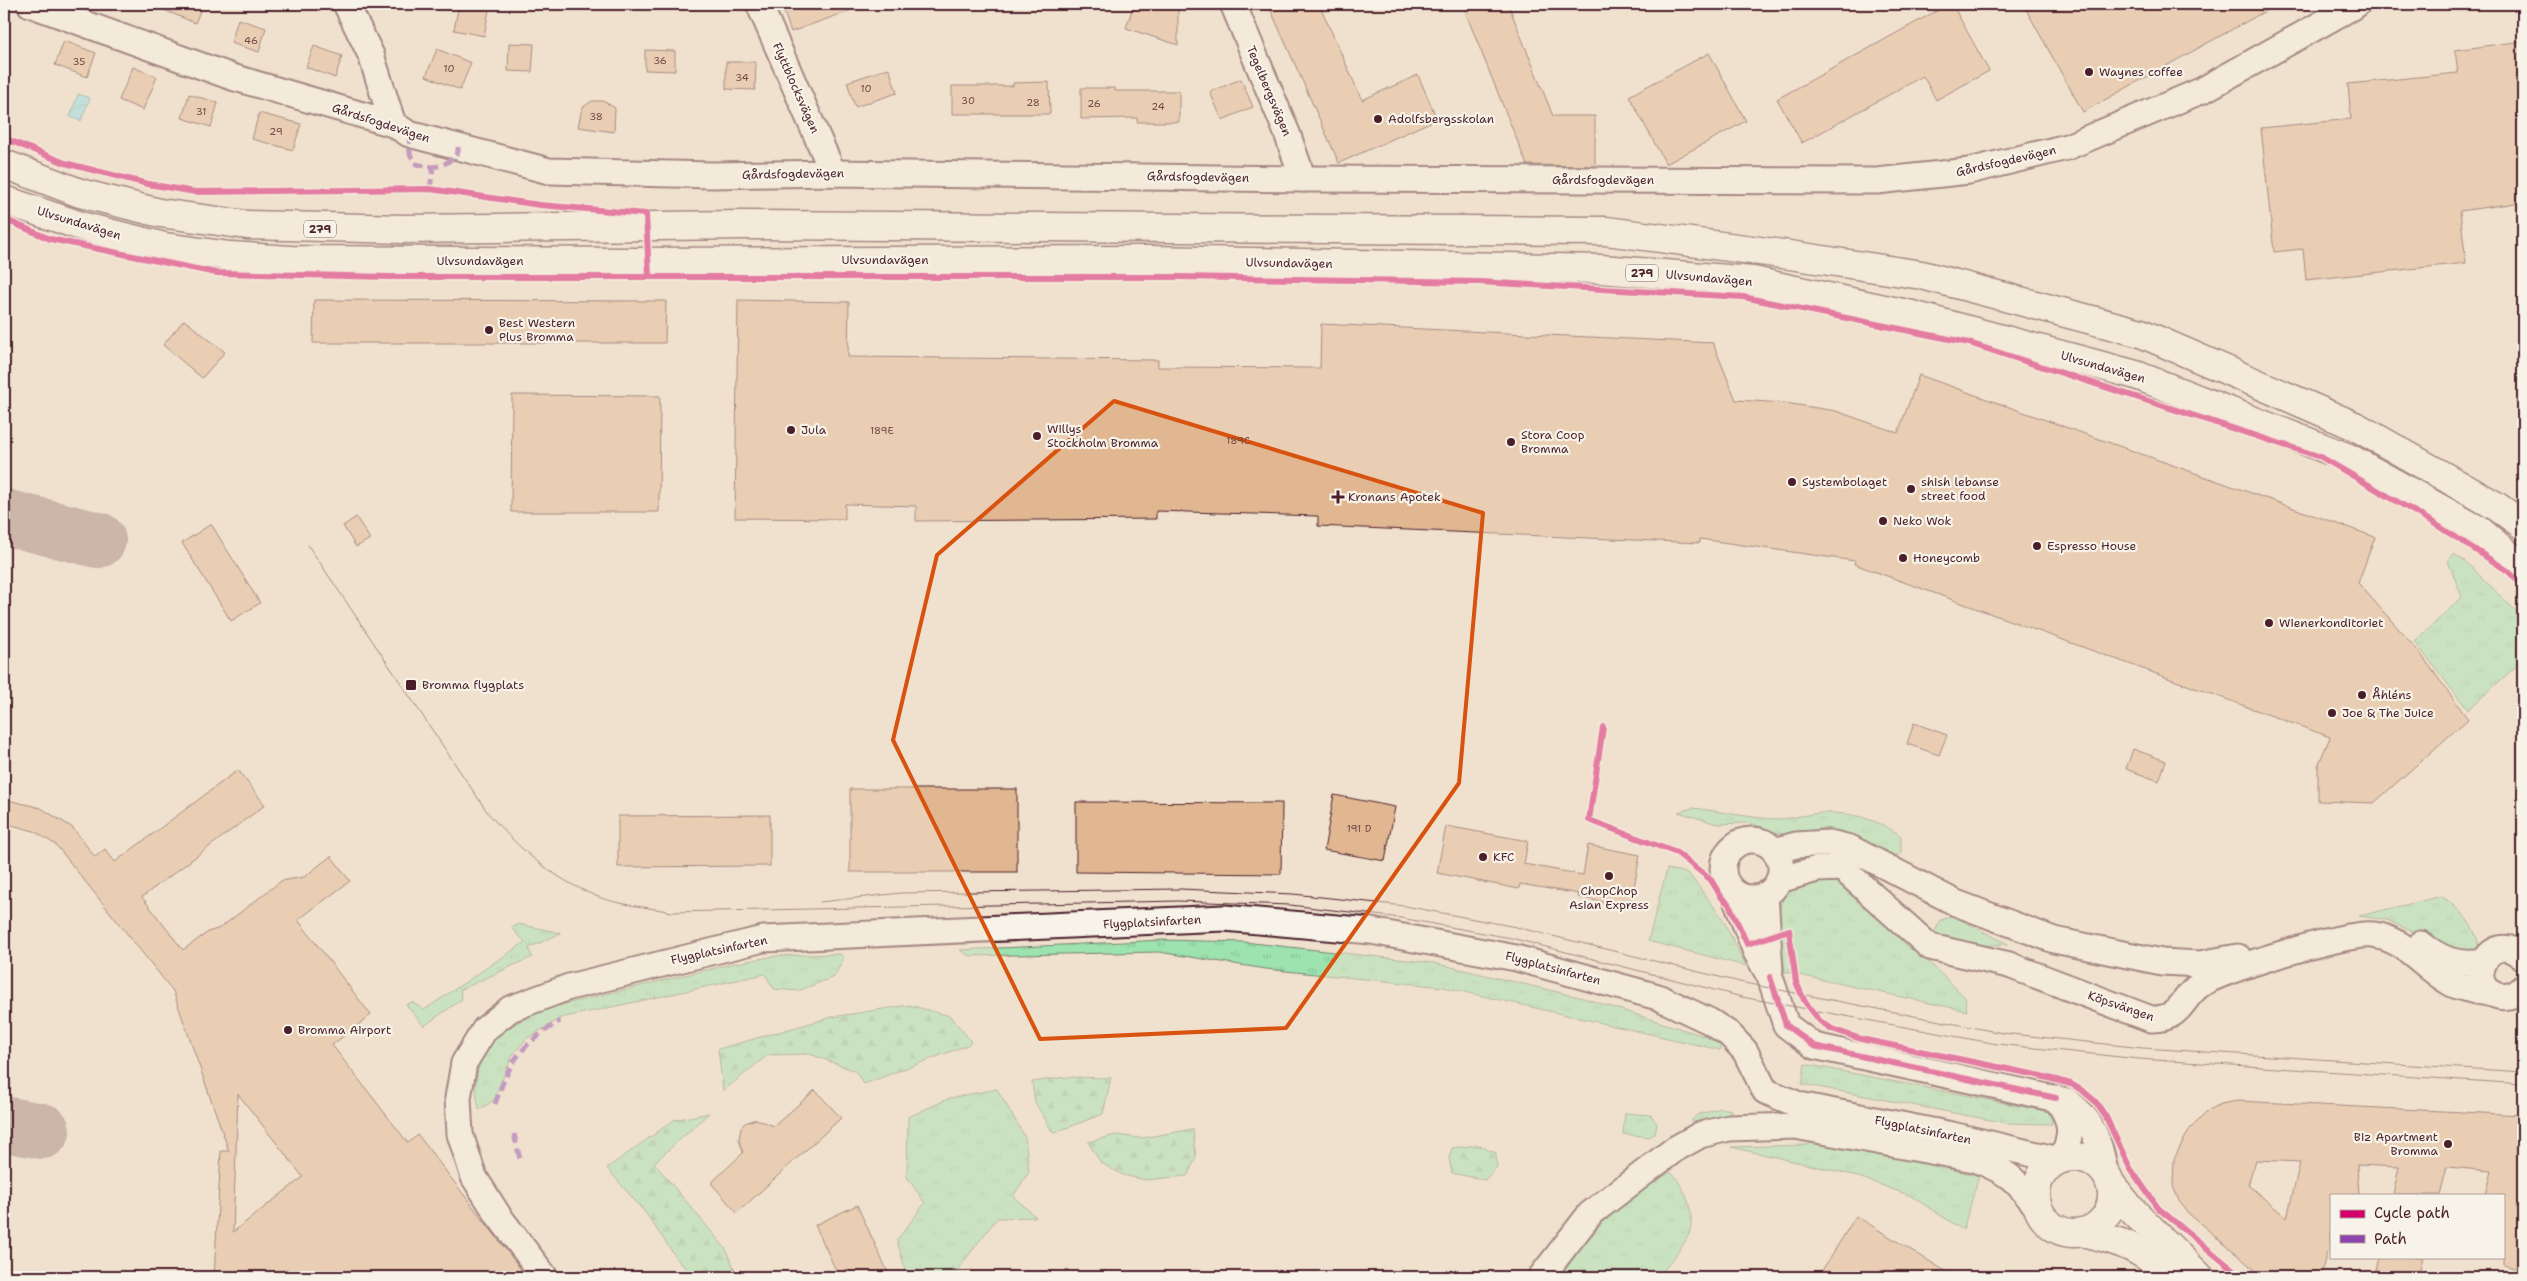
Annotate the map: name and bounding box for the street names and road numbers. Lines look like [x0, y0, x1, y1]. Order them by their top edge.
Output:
street label: Flyttblocksvägen [769, 40, 823, 136]
street label: Tegelbergsvägen [1243, 43, 1295, 139]
street label: Gårdsfogdevägen [330, 100, 432, 146]
street label: Gårdsfogdevägen [1954, 142, 2058, 180]
street label: Gårdsfogdevägen [742, 165, 844, 183]
street label: Gårdsfogdevägen [1147, 168, 1249, 186]
street label: Gårdsfogdevägen [1552, 172, 1654, 188]
street label: Ulvsundavägen [35, 203, 123, 243]
road number: 279 [304, 220, 336, 238]
street label: Ulvsundavägen [841, 252, 929, 268]
street label: Ulvsundavägen [436, 253, 524, 269]
street label: Ulvsundavägen [1245, 254, 1333, 272]
road number: 279 [1626, 264, 1658, 282]
street label: Ulvsundavägen [1665, 266, 1753, 290]
street label: Ulvsundavägen [2059, 347, 2147, 387]
street label: Flygplatsinfarten [1103, 911, 1201, 933]
street label: Flygplatsinfarten [669, 932, 769, 968]
street label: Flygplatsinfarten [1503, 948, 1603, 988]
street label: Köpsvängen [2086, 987, 2156, 1025]
street label: Flygplatsinfarten [1873, 1112, 1973, 1148]

